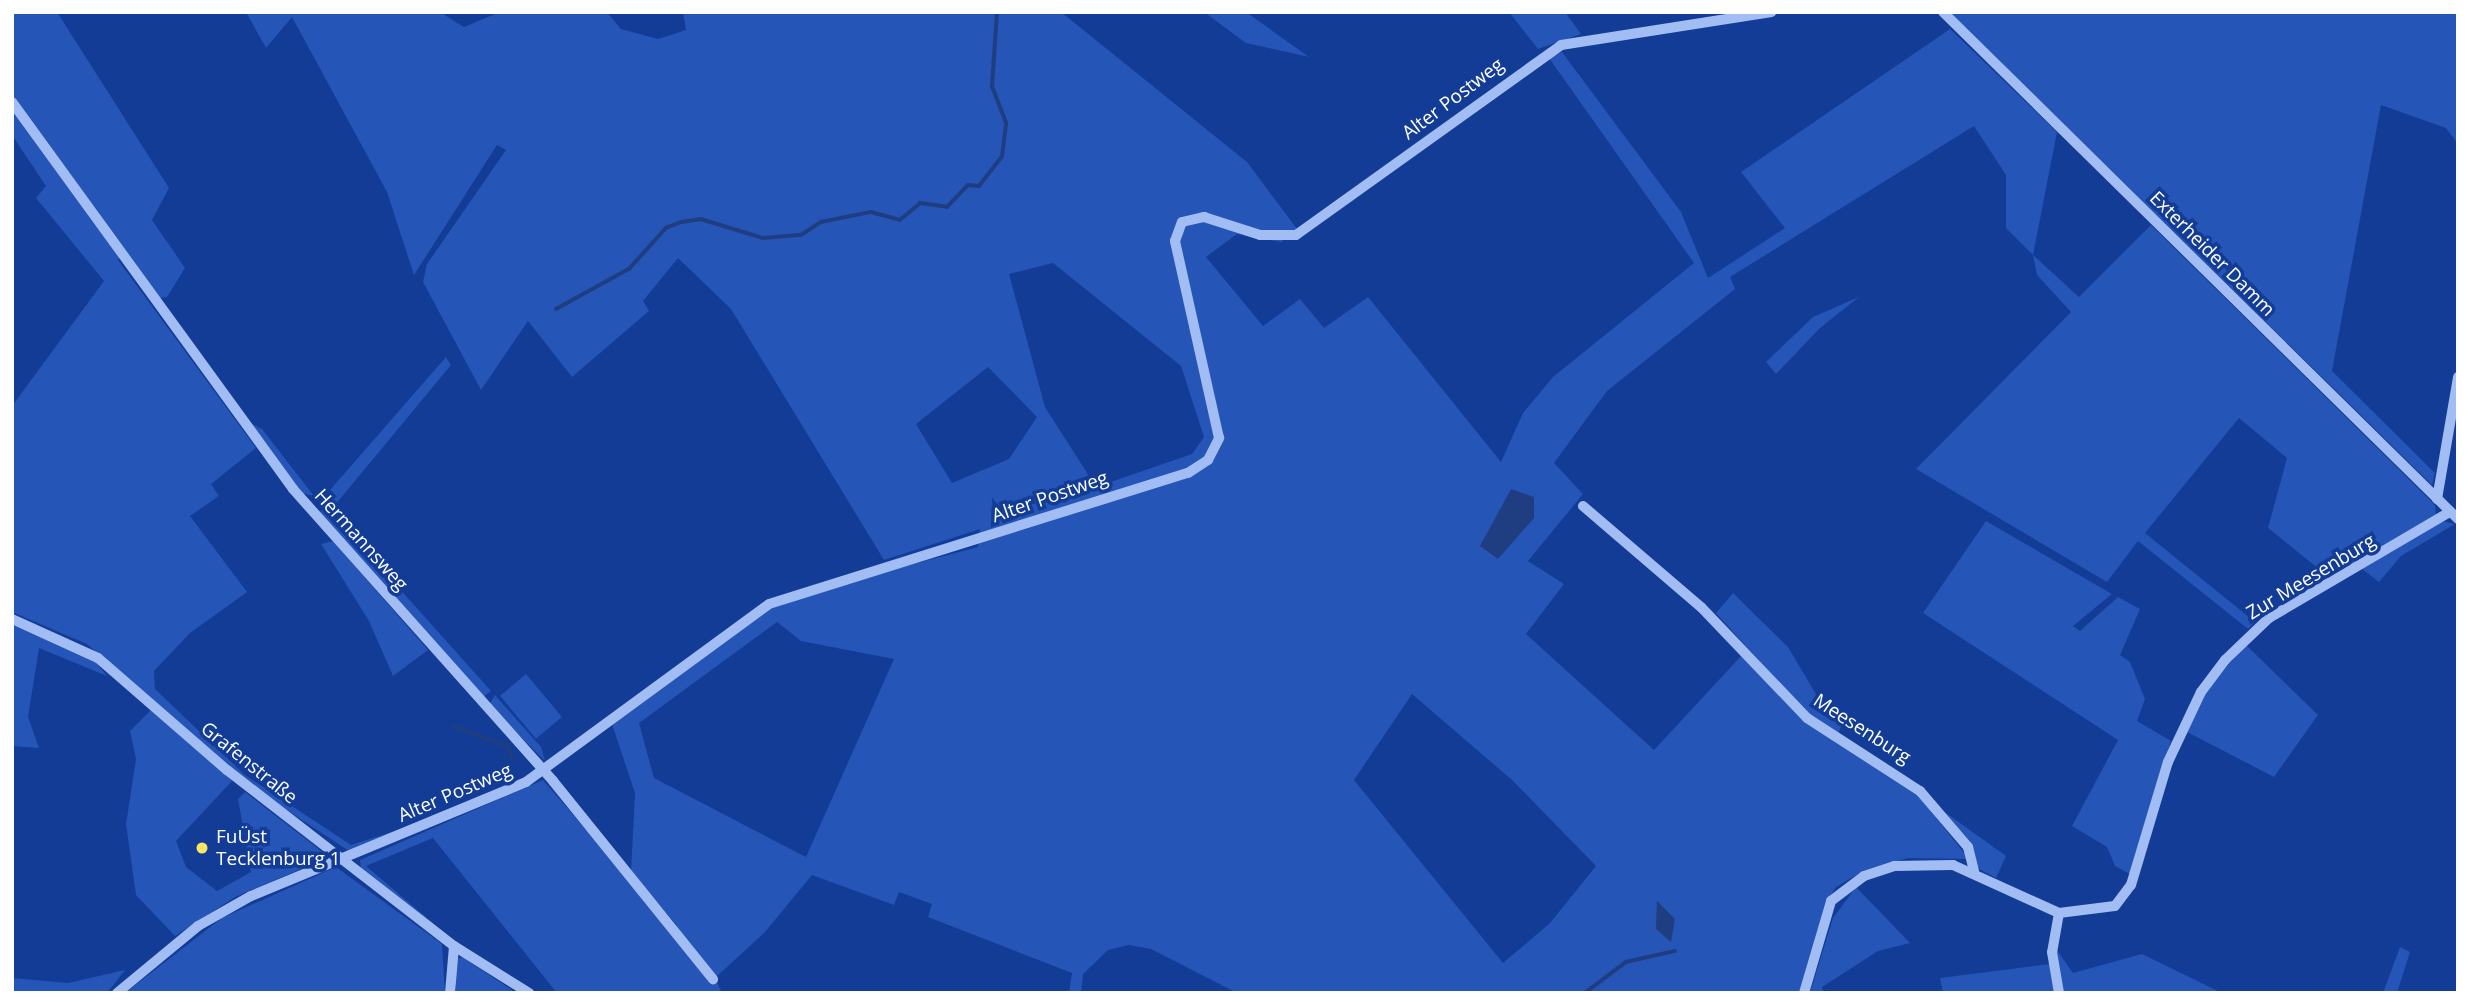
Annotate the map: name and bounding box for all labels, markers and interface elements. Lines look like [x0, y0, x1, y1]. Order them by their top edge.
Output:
street label: Alter Postweg [1398, 53, 1508, 145]
street label: Exterheider Damm [2145, 187, 2279, 321]
street label: Alter Postweg [989, 466, 1111, 528]
street label: Hermannsweg [309, 485, 413, 595]
street label: Zur Meesenburg [2242, 530, 2380, 624]
street label: Meesenburg [1809, 689, 1915, 769]
street label: Grafenstraße [196, 717, 302, 809]
street label: Alter Postweg [395, 759, 515, 827]
place label: FuÜst Tecklenburg 1 [216, 826, 340, 870]
marker: FuÜst Tecklenburg 1 [194, 840, 210, 856]

